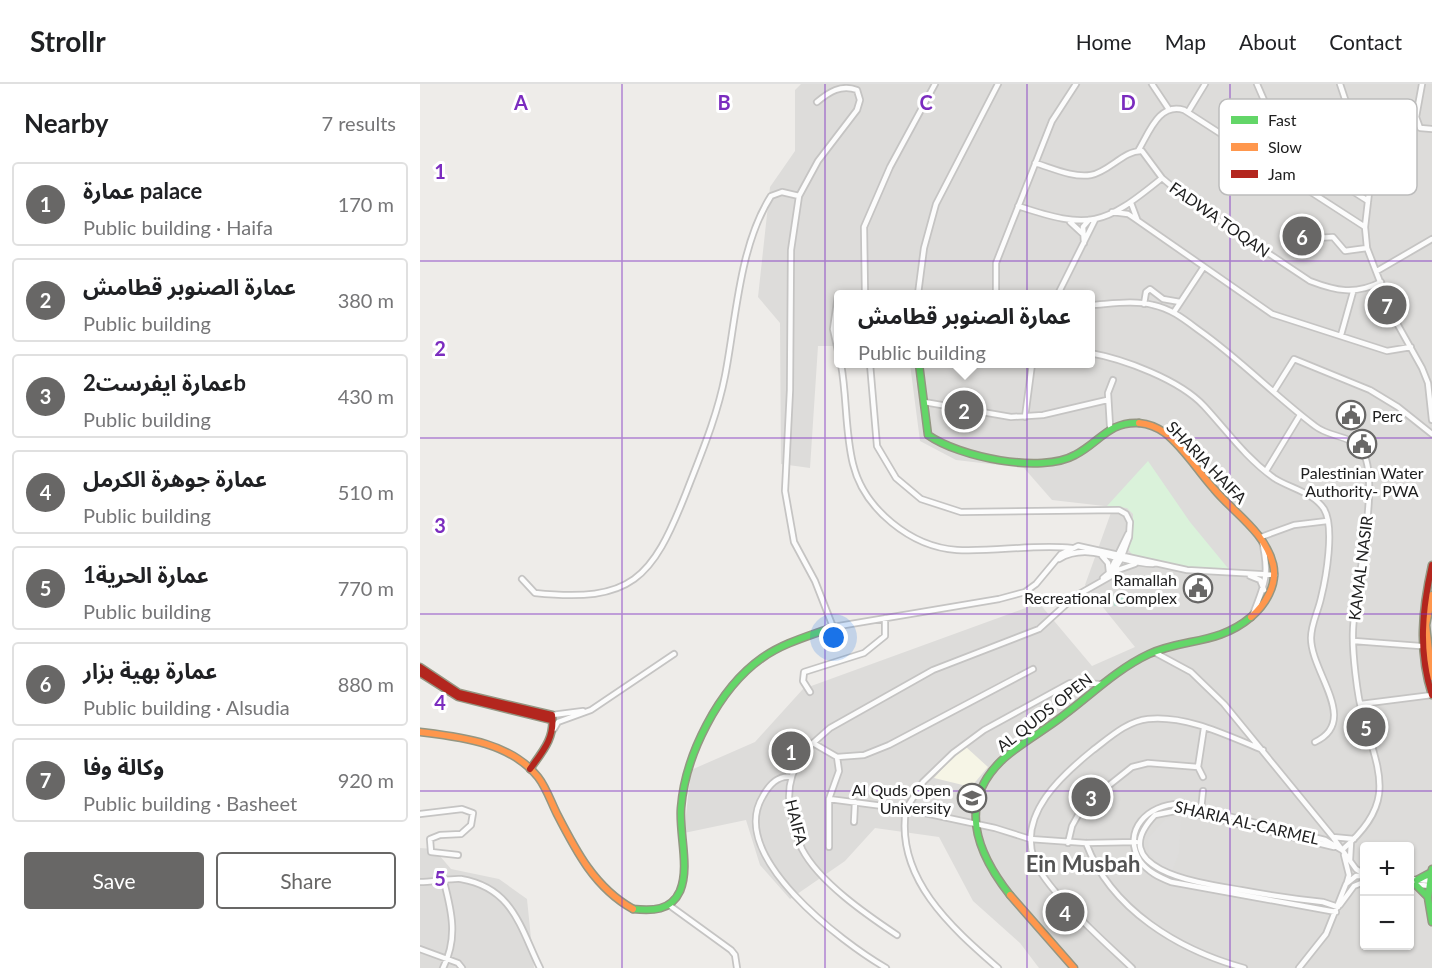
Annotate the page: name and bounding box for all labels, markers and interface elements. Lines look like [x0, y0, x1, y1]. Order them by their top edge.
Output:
text: Strollr [30, 24, 106, 58]
text: Home [1076, 29, 1132, 54]
text: Map [1165, 29, 1206, 54]
text: About [1239, 29, 1296, 54]
text: Contact [1329, 29, 1402, 54]
text: A [513, 90, 528, 114]
text: B [717, 90, 731, 114]
text: C [919, 90, 933, 114]
text: D [1120, 90, 1136, 114]
legend [1219, 99, 1417, 195]
text: Nearby [24, 107, 109, 139]
text: Fast [1268, 110, 1297, 129]
text: 7 results [321, 111, 396, 135]
text: Slow [1268, 137, 1302, 156]
text: 1 [434, 159, 446, 183]
text: Jam [1268, 164, 1296, 183]
text: عمارة palace [83, 177, 202, 204]
street label: FADWA TOQAN [1166, 177, 1274, 261]
text: 1 [40, 192, 51, 216]
text: 170 m [338, 192, 394, 216]
pin: 6 [1282, 214, 1322, 258]
text: Public building · Haifa [83, 215, 273, 239]
text: عمارة الصنوبر قطامش [83, 273, 296, 300]
pin: 7 [1368, 282, 1406, 328]
text: 2 [40, 288, 51, 312]
text: 380 m [338, 288, 394, 312]
popup [834, 290, 1095, 368]
text: عمارة الصنوبر قطامش [858, 302, 1071, 329]
text: Public building [83, 311, 211, 335]
text: 2 [434, 336, 446, 360]
text: Public building [858, 340, 986, 364]
text: عمارة ايفرست2b [83, 369, 246, 396]
text: 3 [40, 384, 51, 408]
text: 430 m [338, 384, 394, 408]
pin: 2 [944, 388, 984, 432]
public building icon: Perc [1335, 399, 1367, 431]
place label: Perc [1372, 406, 1403, 425]
text: Public building [83, 407, 211, 431]
street label: SHARIA HAIFA [1163, 417, 1251, 507]
public building icon: Palestinian Water Authority- PWA [1346, 428, 1378, 460]
place label: Palestinian Water Authority- PWA [1300, 463, 1424, 500]
text: عمارة جوهرة الكرمل [83, 465, 267, 492]
text: 4 [40, 480, 51, 504]
text: 510 m [338, 480, 394, 504]
text: Public building [83, 503, 211, 527]
text: 3 [434, 513, 446, 537]
street label: KAMAL NASIR [1344, 515, 1376, 621]
text: عمارة الحرية1 [83, 561, 209, 588]
place label: Ramallah Recreational Complex [1024, 570, 1177, 607]
public building icon: Ramallah Recreational Complex [1182, 572, 1214, 604]
text: 5 [40, 576, 51, 600]
text: 770 m [338, 576, 394, 600]
text: Public building [83, 599, 211, 623]
your location [819, 623, 848, 652]
text: عمارة بهية بزار [83, 657, 217, 684]
street label: AL QUDS OPEN [992, 669, 1096, 755]
text: 6 [40, 672, 51, 696]
text: 880 m [338, 672, 394, 696]
text: 4 [434, 690, 446, 714]
text: Public building · Alsudia [83, 695, 290, 719]
pin: 5 [1346, 704, 1386, 750]
pin: 1 [772, 728, 811, 774]
text: وكالة وفا [83, 753, 164, 780]
text: 7 [40, 768, 51, 792]
text: 920 m [338, 768, 394, 792]
pin: 3 [1072, 774, 1110, 820]
place label: Al Quds Open University [852, 780, 952, 817]
school or university icon: Al Quds Open University [956, 782, 988, 814]
text: Public building · Basheet [83, 791, 297, 815]
street label: SHARIA AL-CARMEL [1173, 796, 1321, 848]
street label: HAIFA [782, 797, 812, 847]
map controls [1360, 842, 1414, 950]
button: + [1360, 842, 1414, 896]
district label: Ein Musbah [1026, 850, 1140, 877]
button: Save [24, 852, 204, 909]
button: Share [216, 852, 396, 909]
text: 5 [434, 866, 446, 890]
pin: 4 [1046, 890, 1084, 934]
button: − [1360, 896, 1414, 950]

